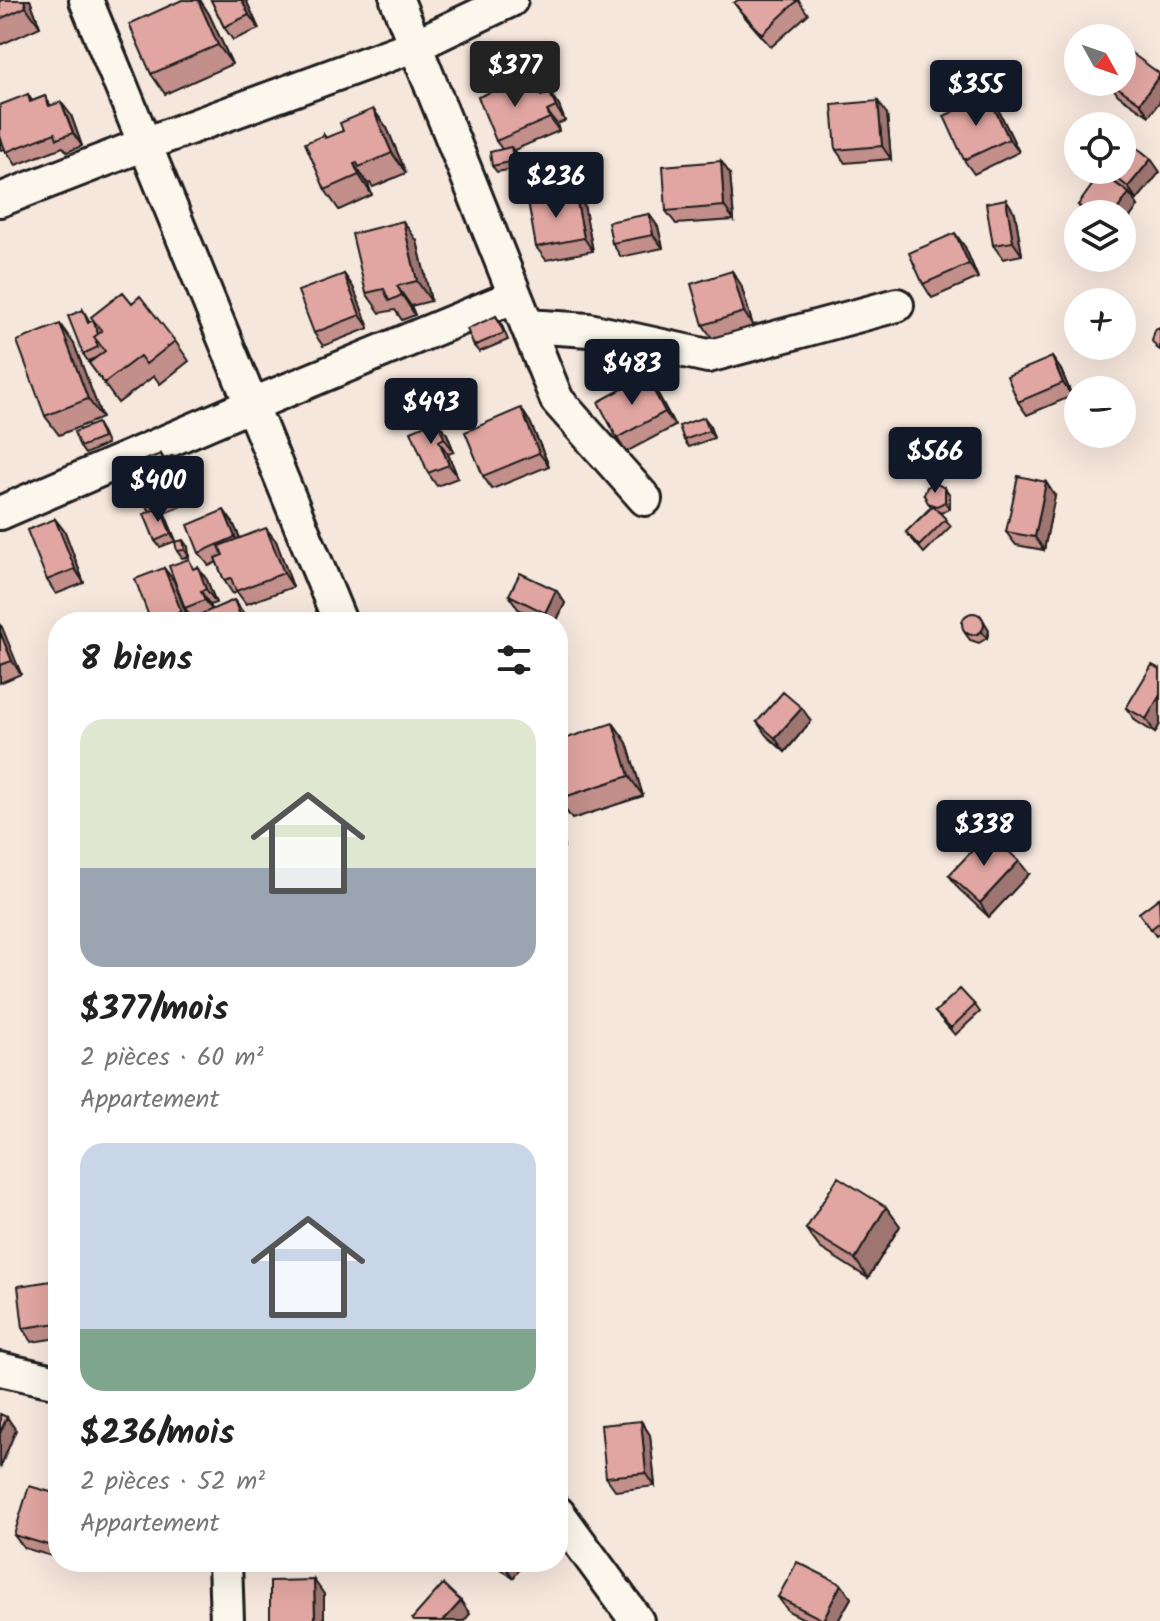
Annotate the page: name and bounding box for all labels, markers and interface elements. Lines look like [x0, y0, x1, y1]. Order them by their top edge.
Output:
north arrow [1064, 24, 1136, 96]
map controls [1064, 24, 1136, 448]
pin: $377 [468, 41, 562, 109]
text: $377 [488, 46, 542, 88]
pin: $355 [929, 60, 1023, 128]
text: $355 [948, 65, 1004, 107]
button: locate [1064, 112, 1136, 184]
pin: $236 [509, 152, 603, 220]
text: $236 [527, 157, 585, 199]
button: layers [1064, 200, 1136, 272]
button: + [1064, 288, 1136, 360]
pin: $483 [585, 339, 679, 407]
text: $483 [602, 344, 662, 386]
button: − [1064, 376, 1136, 448]
pin: $493 [384, 378, 478, 446]
text: $493 [403, 383, 459, 425]
pin: $566 [888, 427, 982, 495]
text: $566 [907, 432, 963, 474]
pin: $400 [111, 456, 205, 524]
text: $400 [130, 461, 186, 503]
text: 8 biens [80, 633, 193, 687]
icon: filters [492, 638, 536, 682]
icon: home [236, 771, 380, 915]
pin: $338 [937, 800, 1031, 868]
text: $338 [954, 805, 1014, 847]
text: $377/mois [80, 983, 228, 1037]
text: 2 pièces · 60 m² [80, 1037, 263, 1079]
text: Appartement [80, 1079, 220, 1121]
icon: home [236, 1195, 380, 1339]
text: $236/mois [80, 1407, 235, 1461]
text: 2 pièces · 52 m² [80, 1461, 265, 1503]
text: Appartement [80, 1503, 220, 1545]

